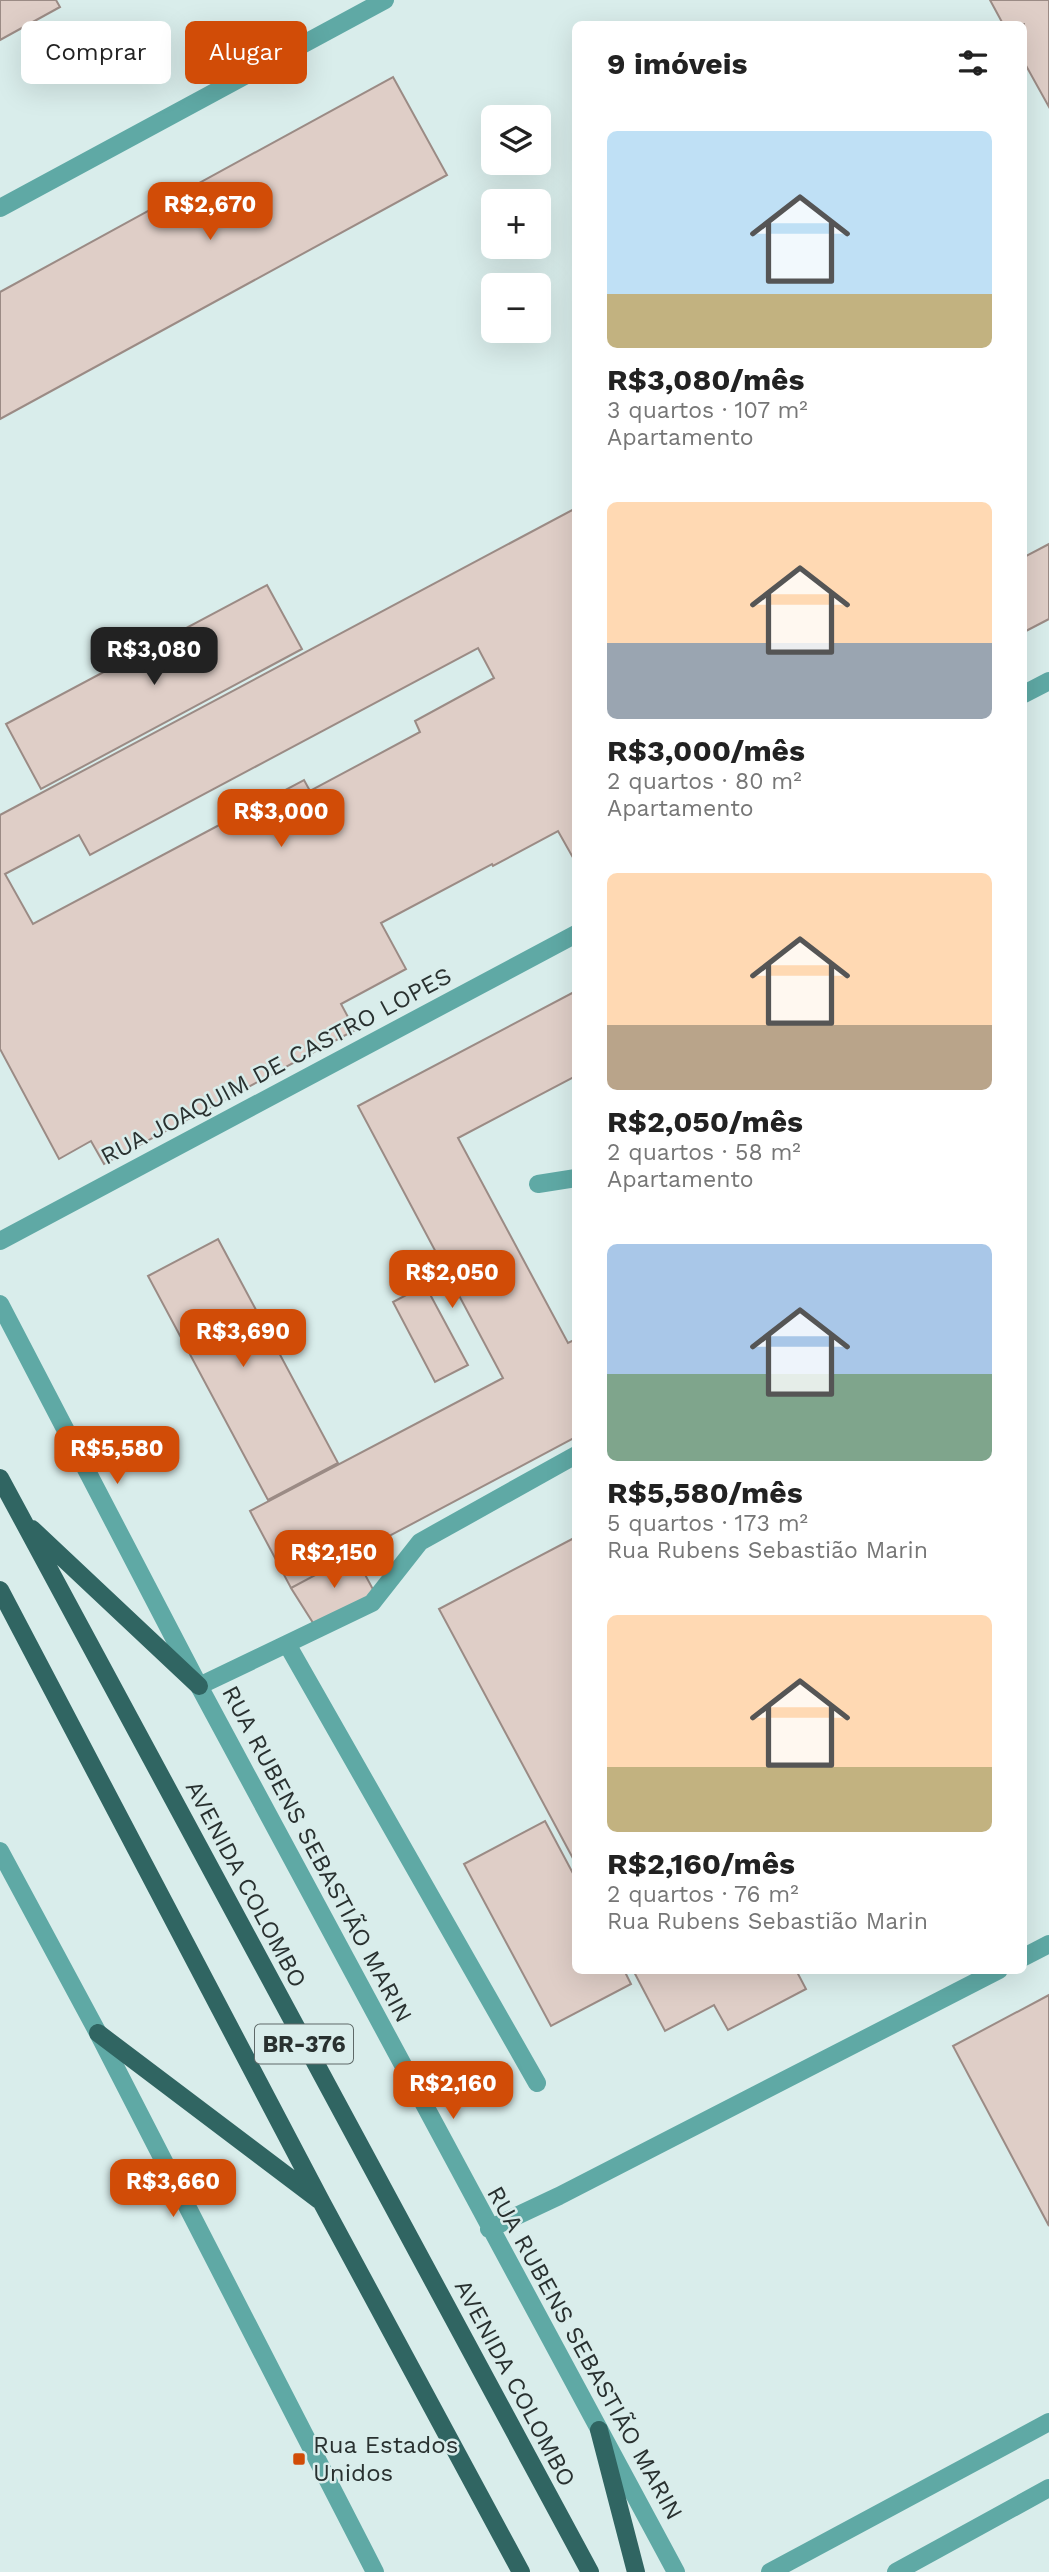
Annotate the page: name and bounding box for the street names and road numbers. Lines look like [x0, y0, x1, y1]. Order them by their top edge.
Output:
street label: RUA JOAQUIM DE CASTRO LOPES [96, 961, 456, 1171]
street label: RUA RUBENS SEBASTIÃO MARIN [216, 1681, 418, 2027]
street label: AVENIDA COLOMBO [180, 1776, 312, 1992]
road number: BR-376 [255, 2024, 353, 2064]
street label: RUA RUBENS SEBASTIÃO MARIN [481, 2181, 689, 2525]
street label: AVENIDA COLOMBO [449, 2275, 581, 2491]

